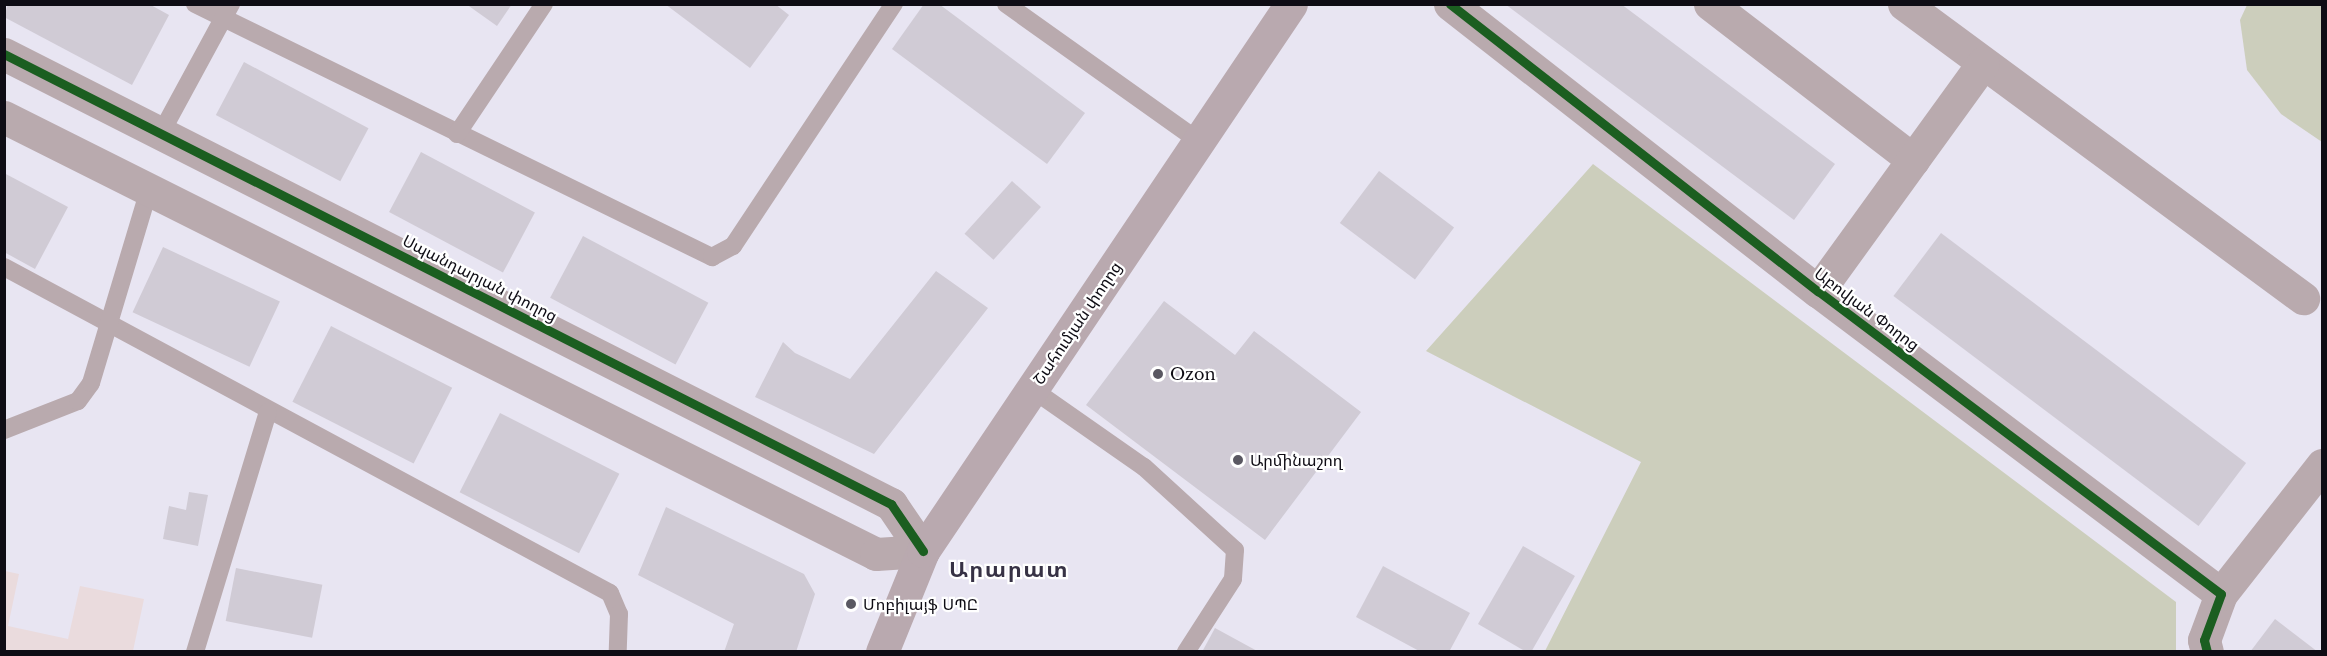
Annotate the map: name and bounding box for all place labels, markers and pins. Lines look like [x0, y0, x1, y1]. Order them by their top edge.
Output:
place label: Ozon [1170, 364, 1215, 384]
marker: Ozon [1151, 367, 1165, 381]
place label: Արմինաշող [1250, 450, 1342, 470]
marker: Արմինաշող [1231, 453, 1245, 467]
place label: Մոբիլայֆ ՍՊԸ [863, 594, 978, 614]
marker: Մոբիլայֆ ՍՊԸ [844, 597, 858, 611]

